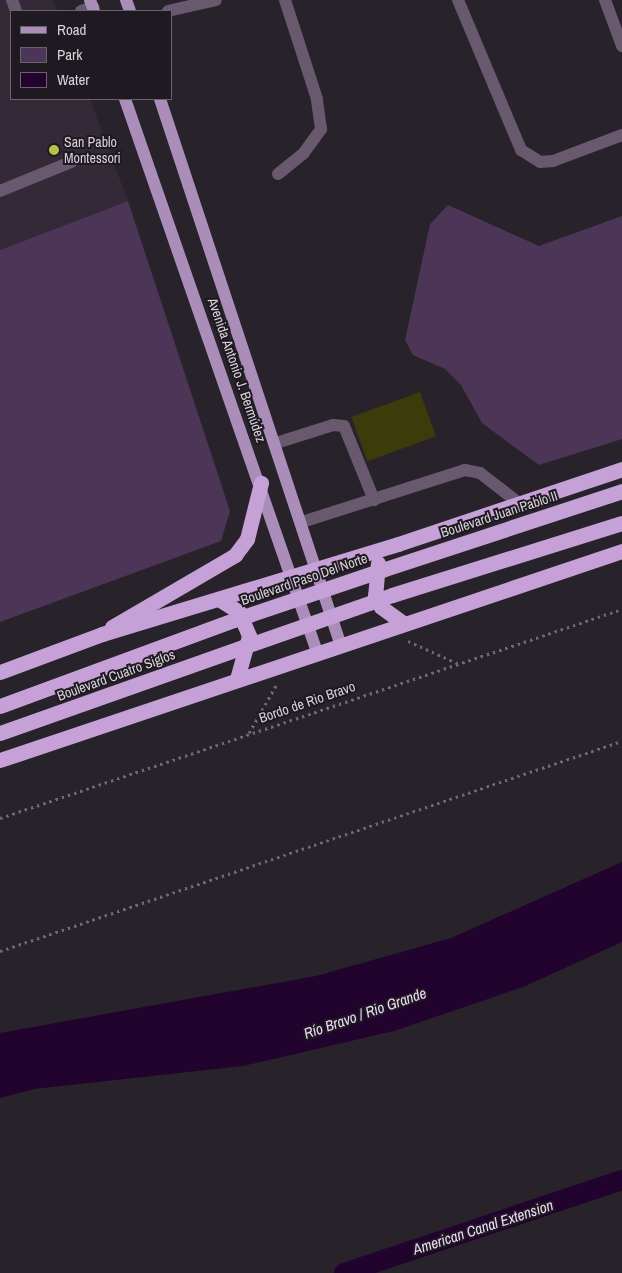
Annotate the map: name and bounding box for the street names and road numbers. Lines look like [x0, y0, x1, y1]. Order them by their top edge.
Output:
street label: Avenida Antonio J. Bermúdez [204, 295, 270, 445]
street label: Boulevard Juan Pablo II [438, 487, 560, 541]
street label: Boulevard Paso Del Norte [239, 549, 369, 609]
street label: Boulevard Cuatro Siglos [55, 646, 177, 704]
street label: Bordo de Rio Bravo [257, 678, 357, 726]

